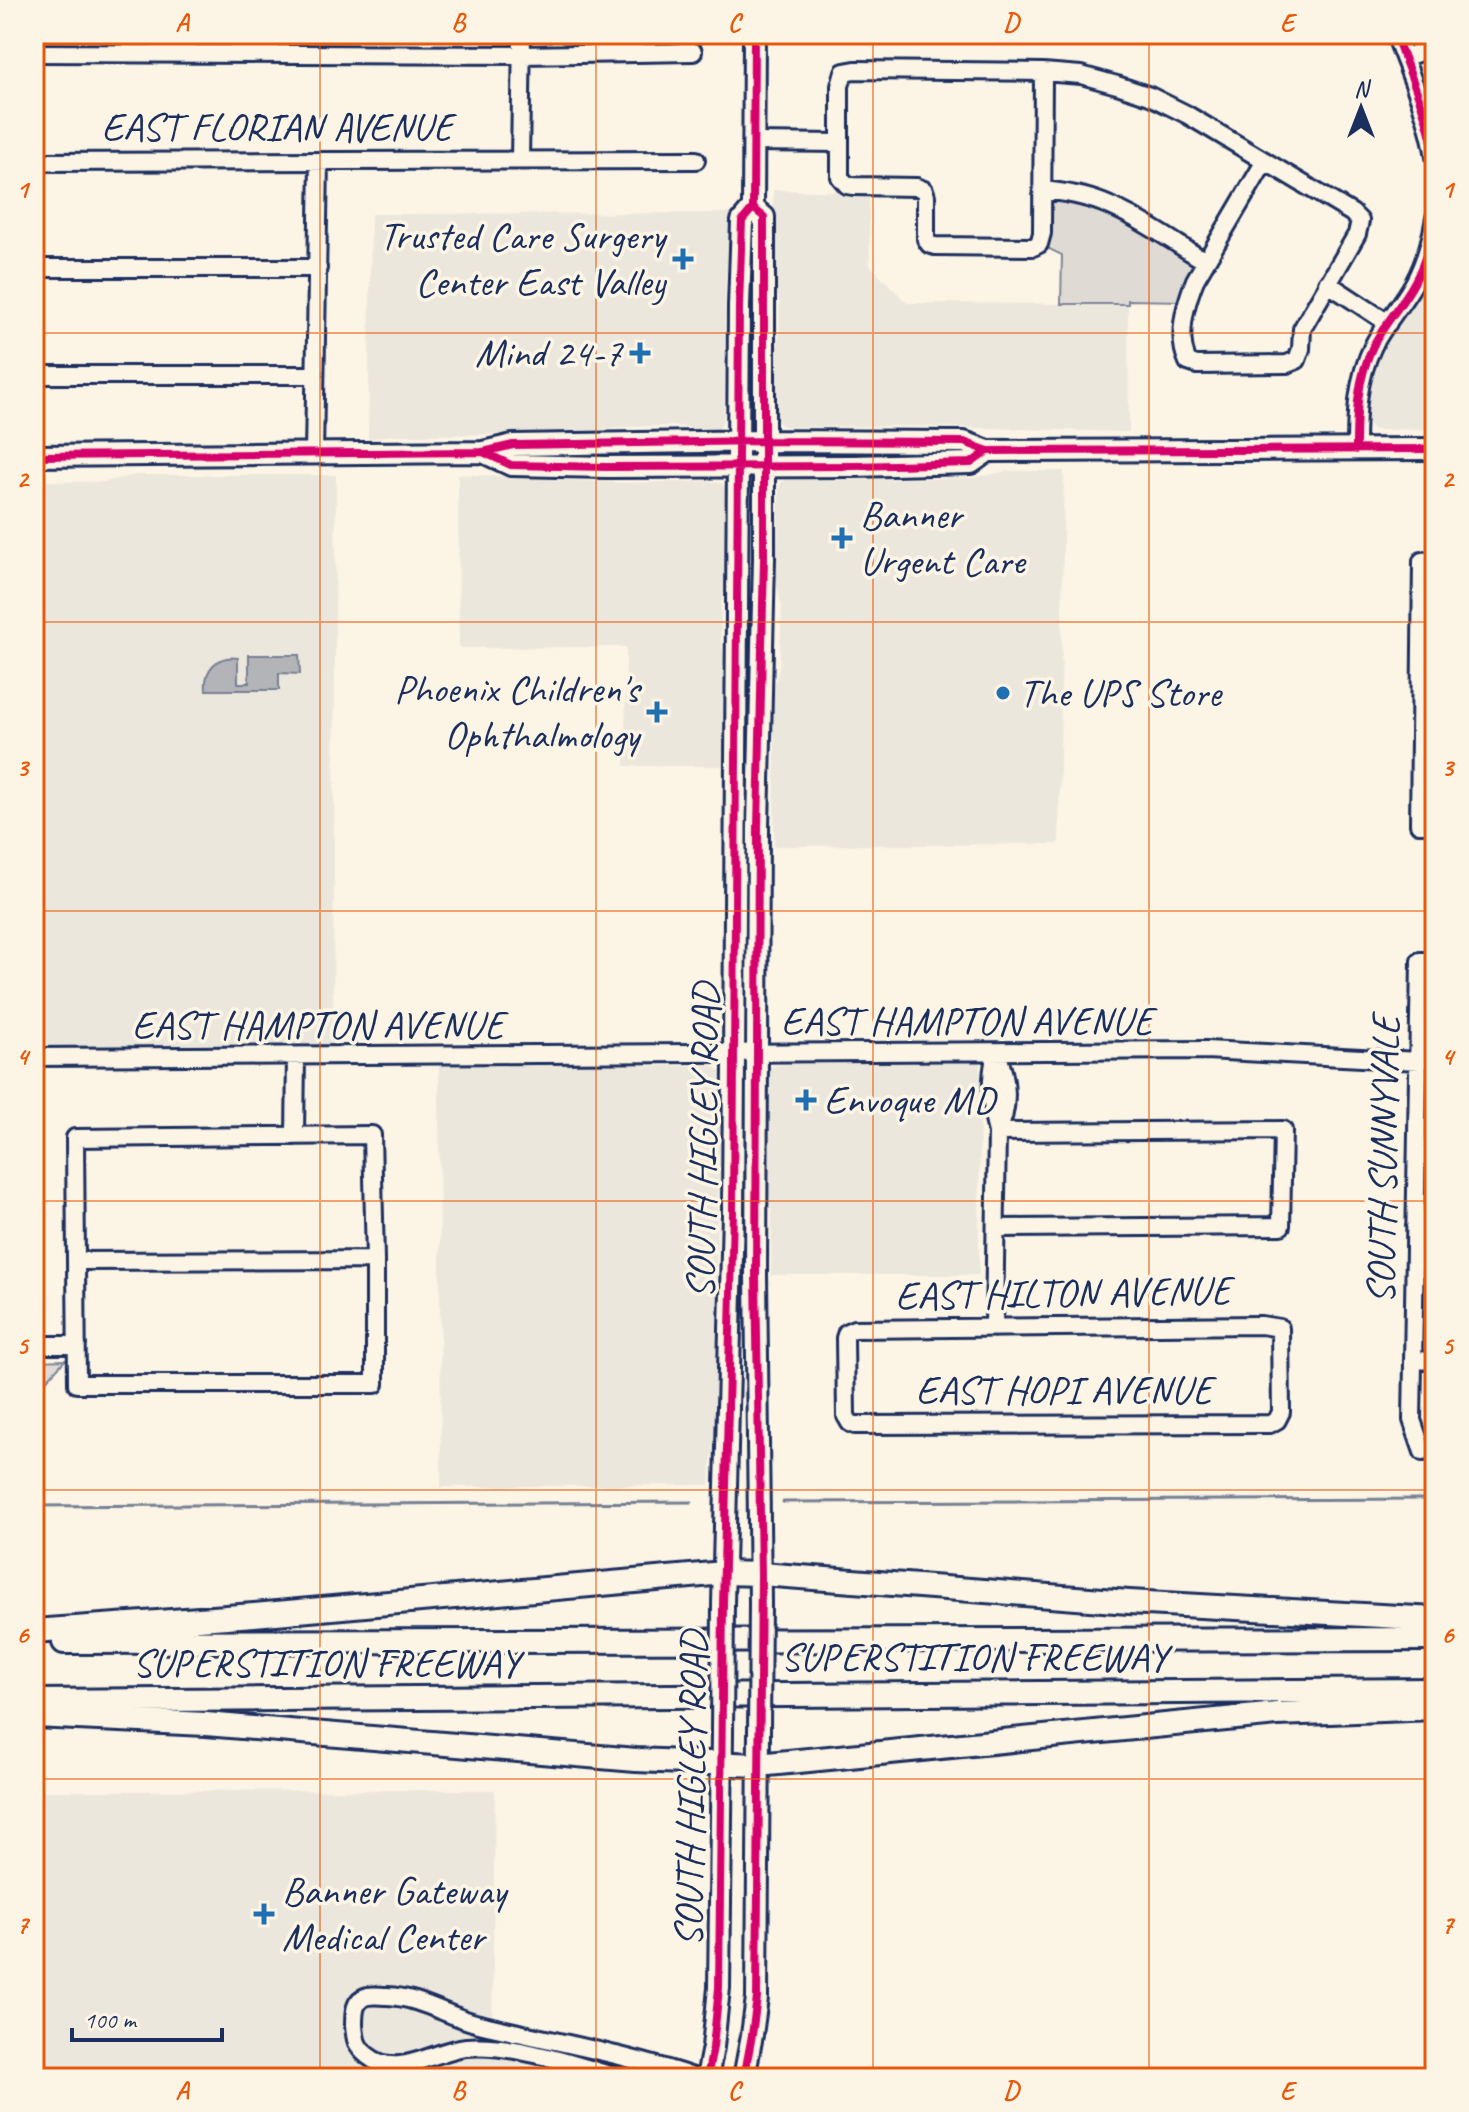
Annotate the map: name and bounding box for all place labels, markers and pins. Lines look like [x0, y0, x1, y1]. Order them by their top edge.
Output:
place label: Trusted Care Surgery Center East Valley [379, 211, 668, 307]
marker: Trusted Care Surgery Center East Valley [672, 248, 694, 270]
place label: Mind 24-7 [475, 328, 624, 378]
marker: Mind 24-7 [629, 342, 651, 364]
place label: Banner Urgent Care [860, 490, 1028, 586]
marker: Banner Urgent Care [831, 527, 853, 549]
place label: Phoenix Children's Ophthalmology [394, 664, 642, 760]
place label: The UPS Store [1019, 668, 1224, 718]
marker: The UPS Store [994, 684, 1012, 702]
marker: Phoenix Children's Ophthalmology [646, 701, 668, 723]
place label: Envoque MD [824, 1075, 998, 1125]
marker: Envoque MD [795, 1089, 817, 1111]
place label: Banner Gateway Medical Center [282, 1866, 509, 1962]
marker: Banner Gateway Medical Center [253, 1903, 275, 1925]

